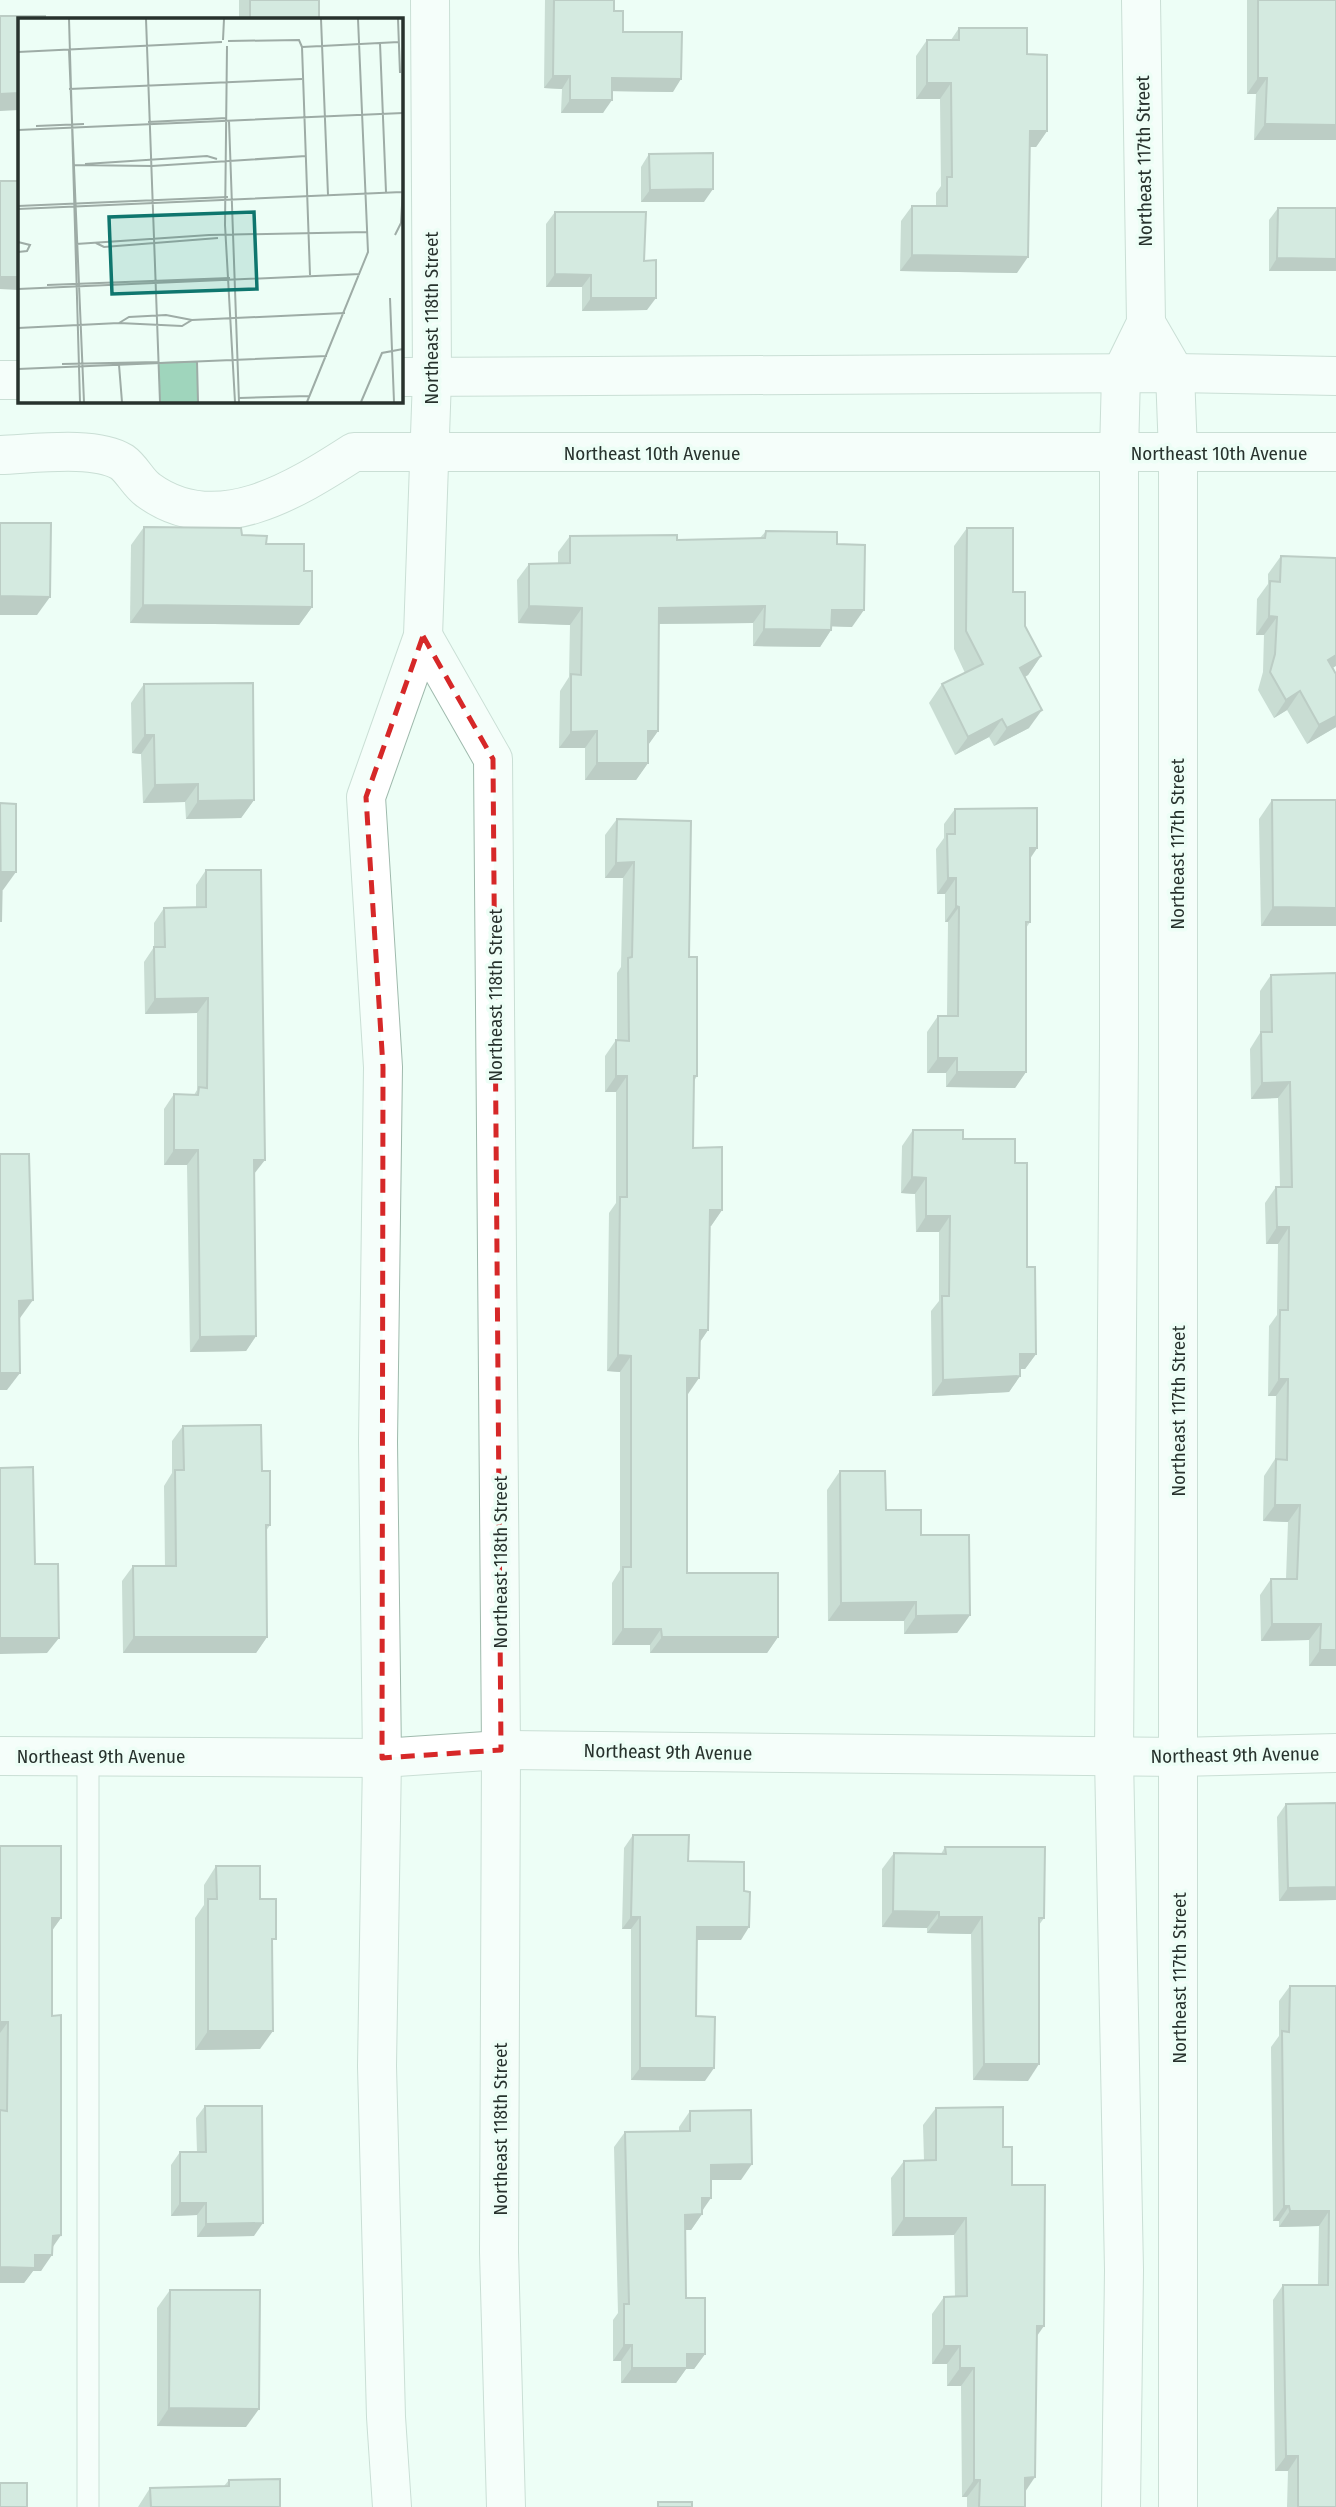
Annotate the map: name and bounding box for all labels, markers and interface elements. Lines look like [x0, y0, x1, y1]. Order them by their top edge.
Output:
inset map [18, 18, 402, 402]
street label: Northeast 117th Street [1131, 74, 1157, 247]
street label: Northeast 118th Street [420, 231, 443, 405]
street label: Northeast 10th Avenue [564, 442, 740, 465]
street label: Northeast 10th Avenue [1131, 442, 1307, 465]
street label: Northeast 117th Street [1166, 758, 1189, 930]
street label: Northeast 118th Street [484, 908, 507, 1082]
street label: Northeast 117th Street [1167, 1325, 1190, 1497]
street label: Northeast 118th Street [489, 1475, 512, 1649]
street label: Northeast 9th Avenue [584, 1739, 752, 1765]
street label: Northeast 9th Avenue [1151, 1742, 1319, 1768]
street label: Northeast 9th Avenue [17, 1745, 185, 1768]
street label: Northeast 117th Street [1168, 1892, 1191, 2064]
street label: Northeast 118th Street [489, 2042, 512, 2216]

